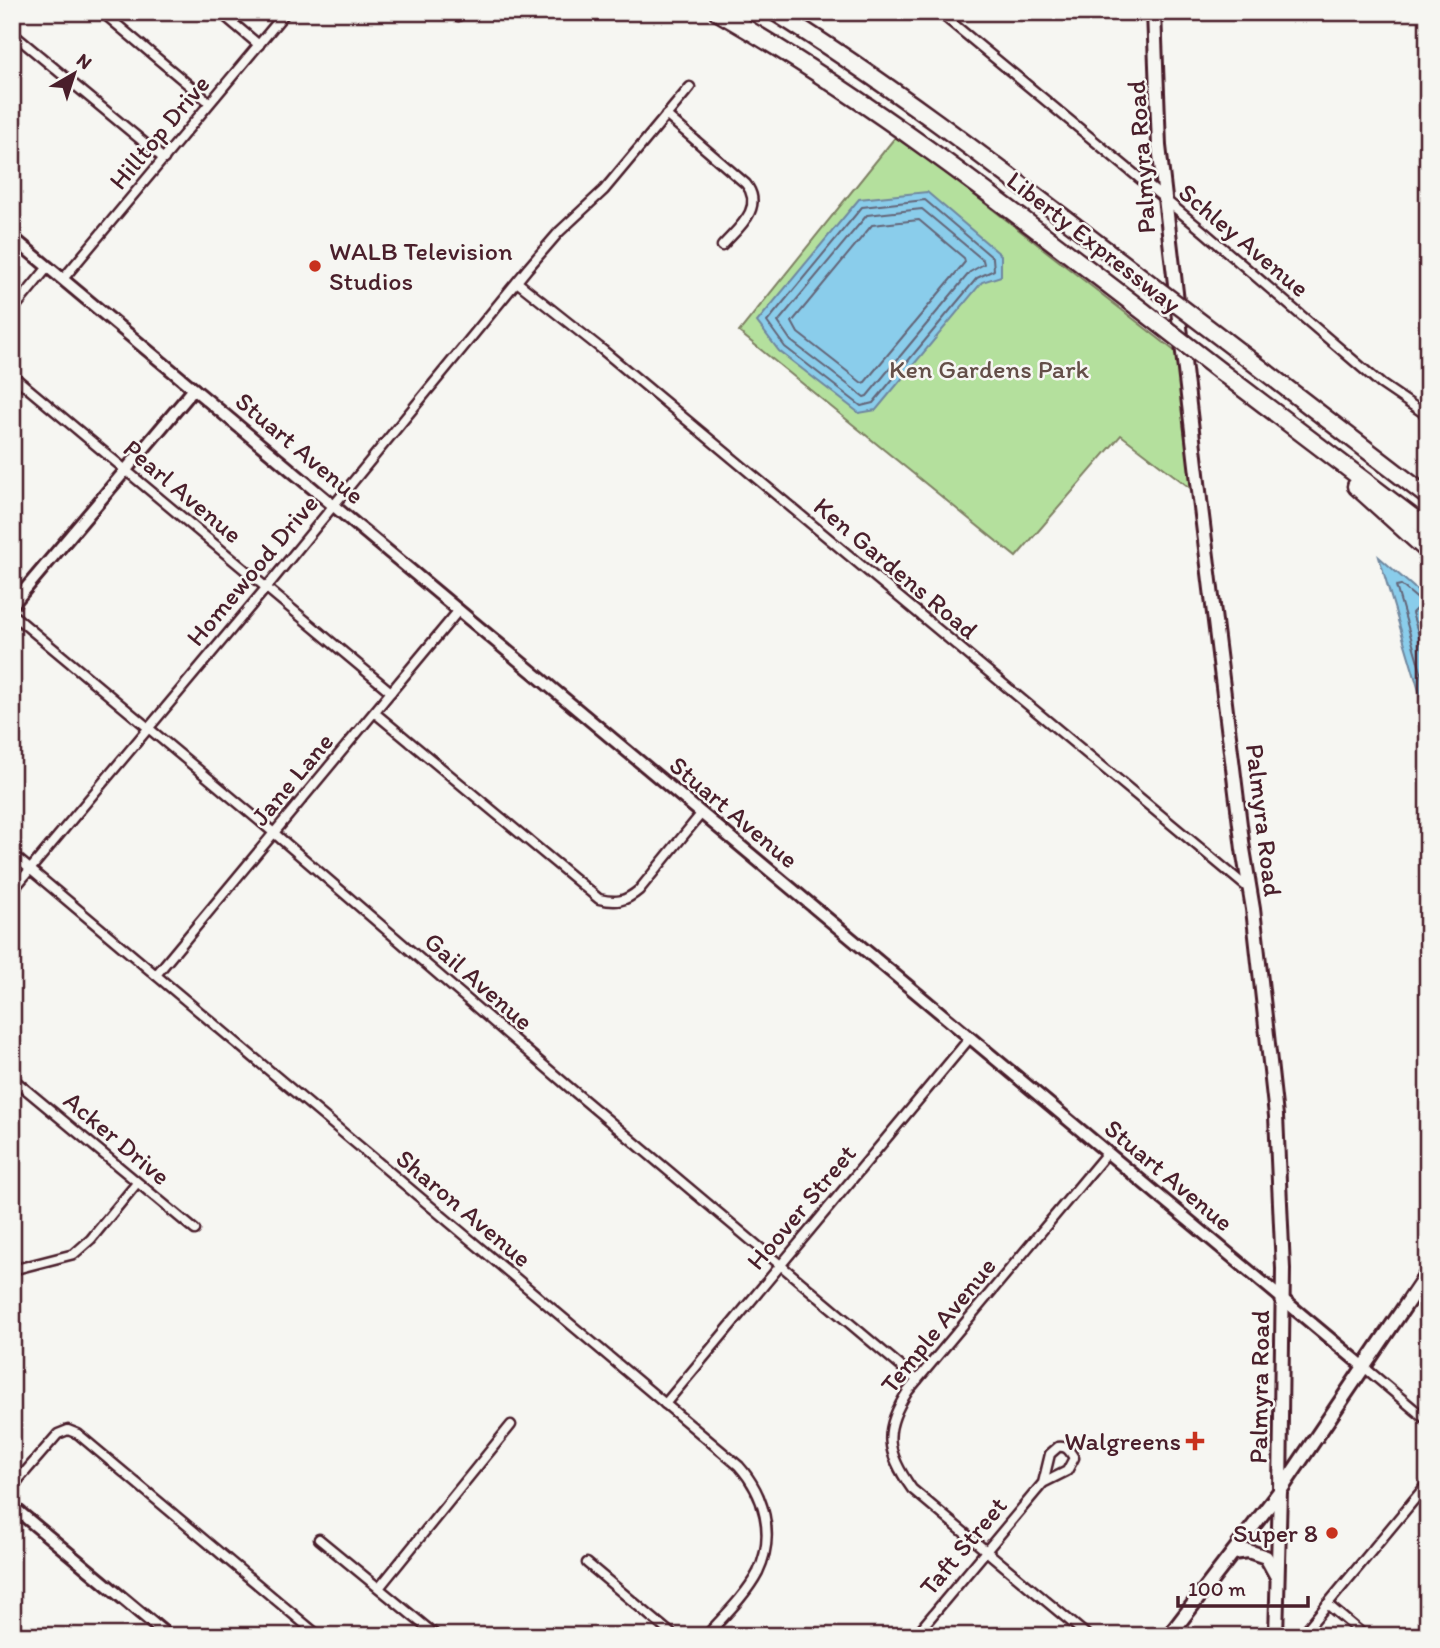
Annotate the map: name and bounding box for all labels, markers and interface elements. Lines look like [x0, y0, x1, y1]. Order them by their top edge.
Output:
north arrow [38, 38, 108, 108]
text: N [72, 48, 97, 74]
street label: Hilltop Drive [102, 68, 216, 196]
street label: Palmyra Road [1120, 79, 1162, 235]
street label: Liberty Expressway [1000, 164, 1188, 320]
street label: Schley Avenue [1172, 176, 1316, 304]
place label: WALB Television Studios [329, 235, 513, 297]
marker: WALB Television Studios [307, 258, 323, 274]
park label: Ken Gardens Park [889, 353, 1090, 385]
street label: Stuart Avenue [229, 385, 371, 511]
street label: Pearl Avenue [117, 432, 249, 550]
street label: Homewood Drive [179, 488, 325, 652]
street label: Ken Gardens Road [807, 490, 985, 646]
street label: Jane Lane [244, 726, 340, 832]
street label: Palmyra Road [1239, 742, 1289, 898]
street label: Stuart Avenue [663, 749, 805, 875]
street label: Gail Avenue [418, 925, 540, 1037]
street label: Acker Drive [57, 1084, 177, 1192]
street label: Stuart Avenue [1098, 1112, 1240, 1238]
street label: Hoover Street [739, 1138, 863, 1276]
street label: Sharon Avenue [390, 1142, 538, 1274]
street label: Temple Avenue [873, 1250, 1003, 1400]
street label: Palmyra Road [1242, 1310, 1276, 1464]
place label: Walgreens [1064, 1425, 1181, 1457]
marker: Walgreens [1187, 1433, 1203, 1449]
street label: Taft Street [912, 1490, 1014, 1602]
place label: Super 8 [1233, 1517, 1318, 1549]
marker: Super 8 [1324, 1525, 1340, 1541]
scale bar [1178, 1564, 1307, 1608]
text: 100 m [1188, 1576, 1246, 1601]

